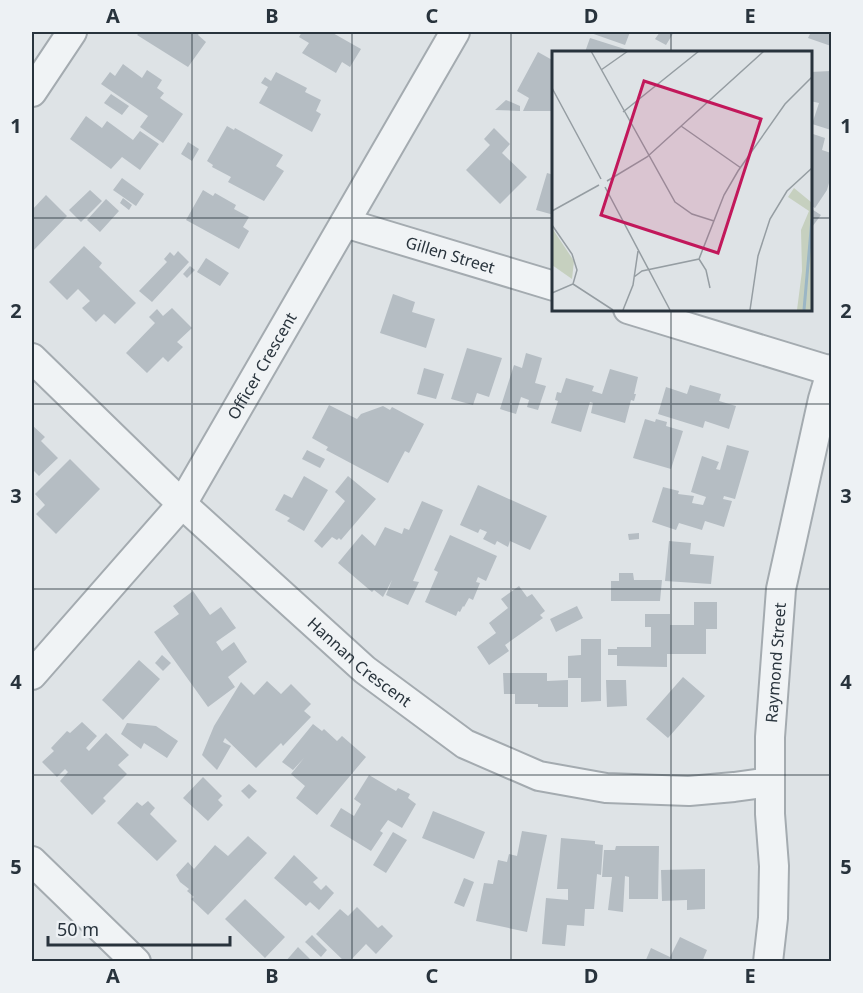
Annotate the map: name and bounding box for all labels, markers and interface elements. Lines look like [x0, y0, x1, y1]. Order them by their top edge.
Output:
text: A [106, 2, 120, 29]
text: B [265, 2, 279, 29]
text: C [426, 2, 439, 29]
text: D [584, 2, 598, 29]
text: E [744, 2, 756, 29]
inset map [552, 51, 812, 310]
text: 1 [10, 112, 22, 139]
text: 1 [840, 112, 852, 139]
street label: Gillen Street [403, 231, 498, 279]
text: 2 [10, 297, 22, 324]
text: 2 [840, 297, 852, 324]
street label: Officer Crescent [222, 308, 302, 424]
text: 3 [10, 482, 22, 509]
text: 3 [840, 482, 852, 509]
street label: Raymond Street [760, 602, 791, 723]
street label: Hannan Crescent [303, 612, 416, 712]
text: 4 [10, 668, 22, 695]
text: 4 [840, 668, 852, 695]
text: 5 [10, 853, 22, 880]
text: 5 [840, 853, 852, 880]
scale bar [48, 909, 230, 947]
text: 50 m [57, 917, 99, 941]
text: A [106, 962, 120, 989]
text: B [265, 962, 279, 989]
text: C [426, 962, 439, 989]
text: D [584, 962, 598, 989]
text: E [744, 962, 756, 989]

